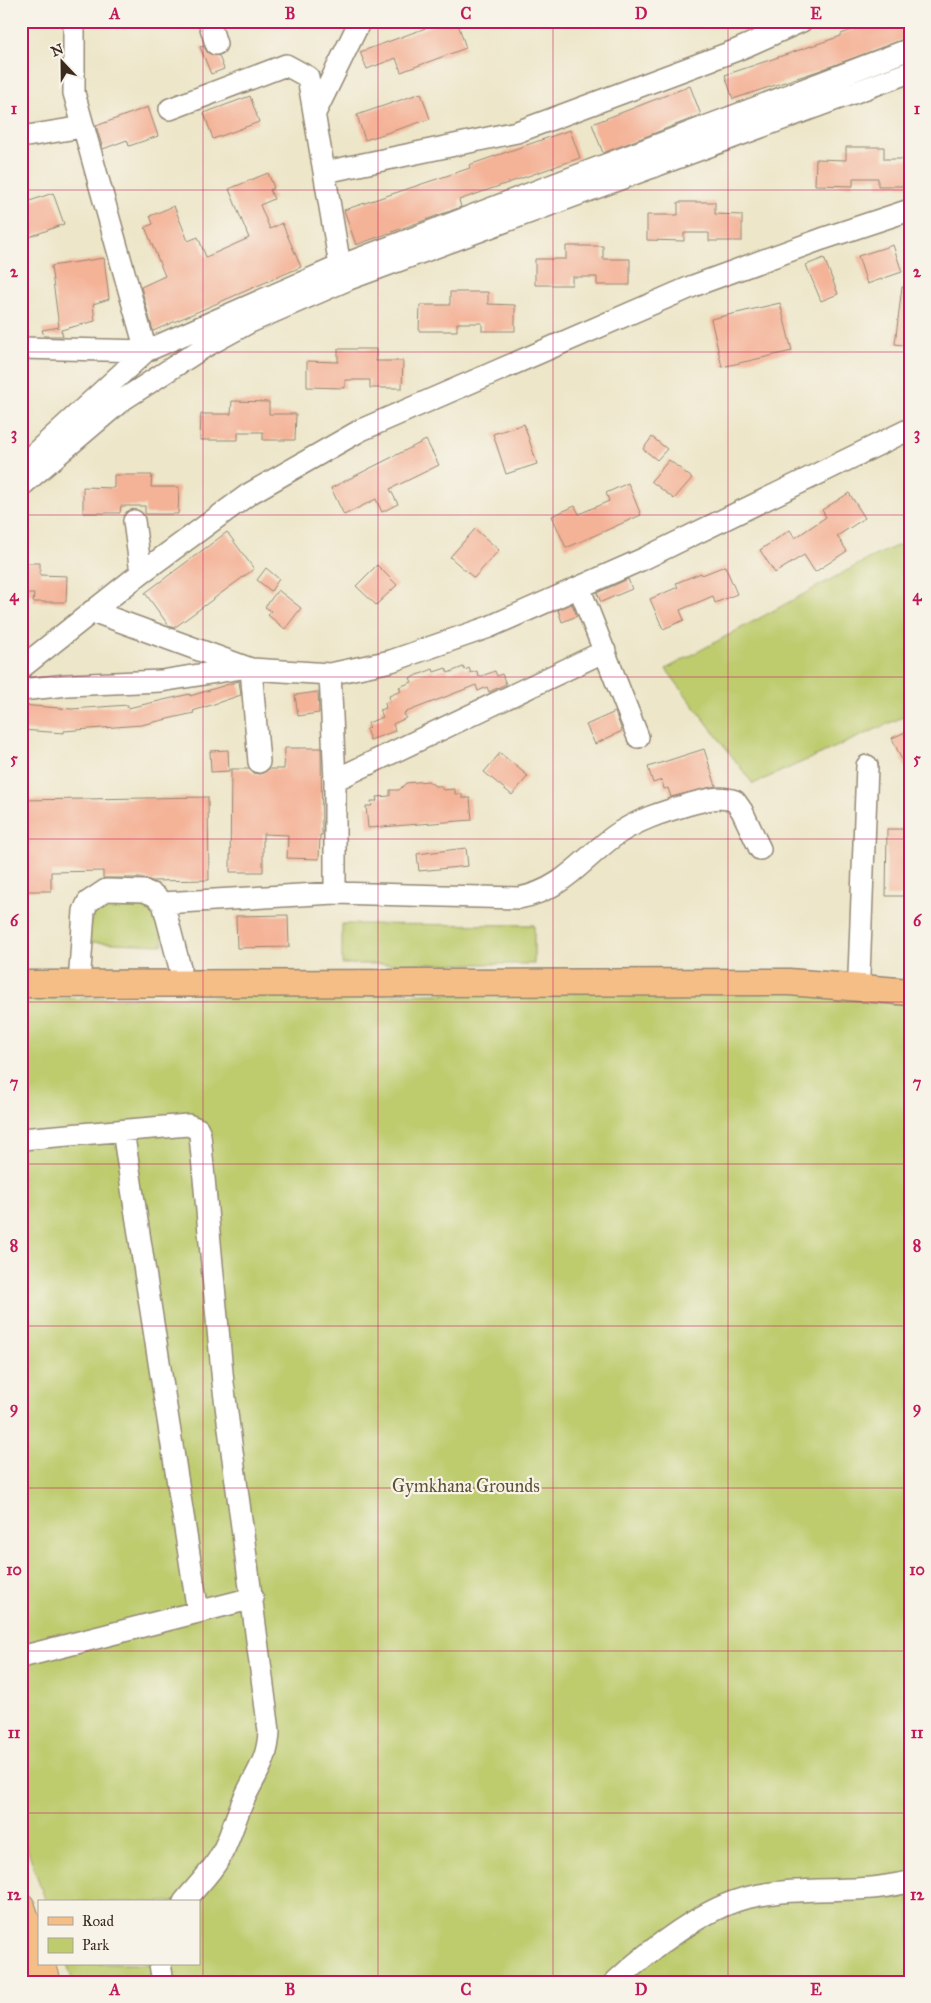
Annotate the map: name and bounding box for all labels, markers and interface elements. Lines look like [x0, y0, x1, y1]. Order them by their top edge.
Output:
text: A [109, 4, 121, 23]
text: B [285, 4, 295, 23]
text: C [461, 4, 472, 23]
text: D [635, 4, 648, 23]
text: E [810, 4, 822, 23]
north arrow [38, 38, 88, 88]
text: N [49, 40, 66, 61]
text: 1 [11, 99, 18, 118]
text: 1 [914, 99, 921, 118]
text: 2 [10, 262, 19, 281]
text: 2 [913, 262, 922, 281]
text: 3 [11, 424, 17, 444]
text: 3 [914, 424, 920, 444]
text: 4 [10, 586, 20, 606]
text: 4 [913, 586, 923, 606]
text: 5 [10, 749, 18, 768]
text: 5 [913, 749, 921, 768]
text: 6 [10, 911, 19, 930]
text: 6 [913, 911, 922, 930]
text: 7 [10, 1073, 19, 1092]
text: 7 [913, 1073, 922, 1092]
text: 8 [10, 1236, 18, 1255]
text: 8 [913, 1236, 921, 1255]
text: 9 [10, 1398, 18, 1418]
text: 9 [913, 1398, 921, 1418]
park label: Gymkhana Grounds [392, 1475, 540, 1497]
text: 10 [6, 1560, 22, 1579]
text: 10 [909, 1560, 925, 1579]
text: 11 [8, 1723, 21, 1742]
text: 11 [911, 1723, 924, 1742]
text: 12 [7, 1885, 22, 1904]
text: 12 [910, 1885, 925, 1904]
legend [38, 1900, 200, 1966]
text: Road [82, 1912, 114, 1930]
text: Park [82, 1936, 109, 1954]
text: A [109, 1980, 121, 1999]
text: B [285, 1980, 295, 1999]
text: C [461, 1980, 472, 1999]
text: D [635, 1980, 648, 1999]
text: E [810, 1980, 822, 1999]

